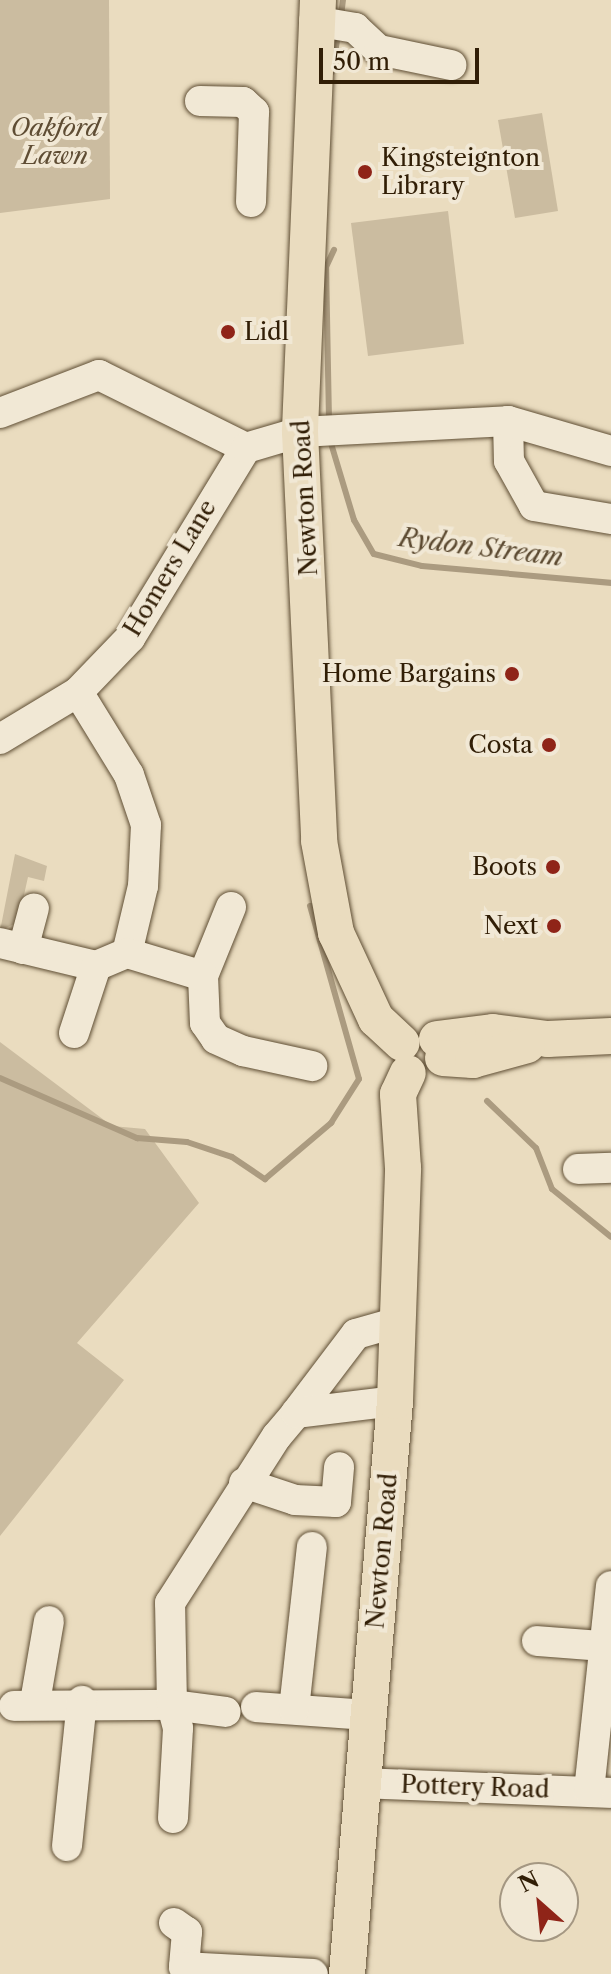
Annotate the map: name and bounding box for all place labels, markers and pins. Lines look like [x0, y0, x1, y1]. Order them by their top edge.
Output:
place label: Kingsteignton Library [381, 144, 540, 200]
marker: Kingsteignton Library [356, 163, 374, 181]
place label: Lidl [244, 318, 289, 346]
marker: Lidl [219, 323, 237, 341]
place label: Home Bargains [322, 660, 496, 688]
marker: Home Bargains [503, 665, 521, 683]
place label: Costa [468, 731, 533, 759]
marker: Costa [540, 736, 558, 754]
place label: Boots [472, 853, 537, 881]
marker: Boots [544, 858, 562, 876]
place label: Next [484, 912, 538, 940]
marker: Next [545, 917, 563, 935]

